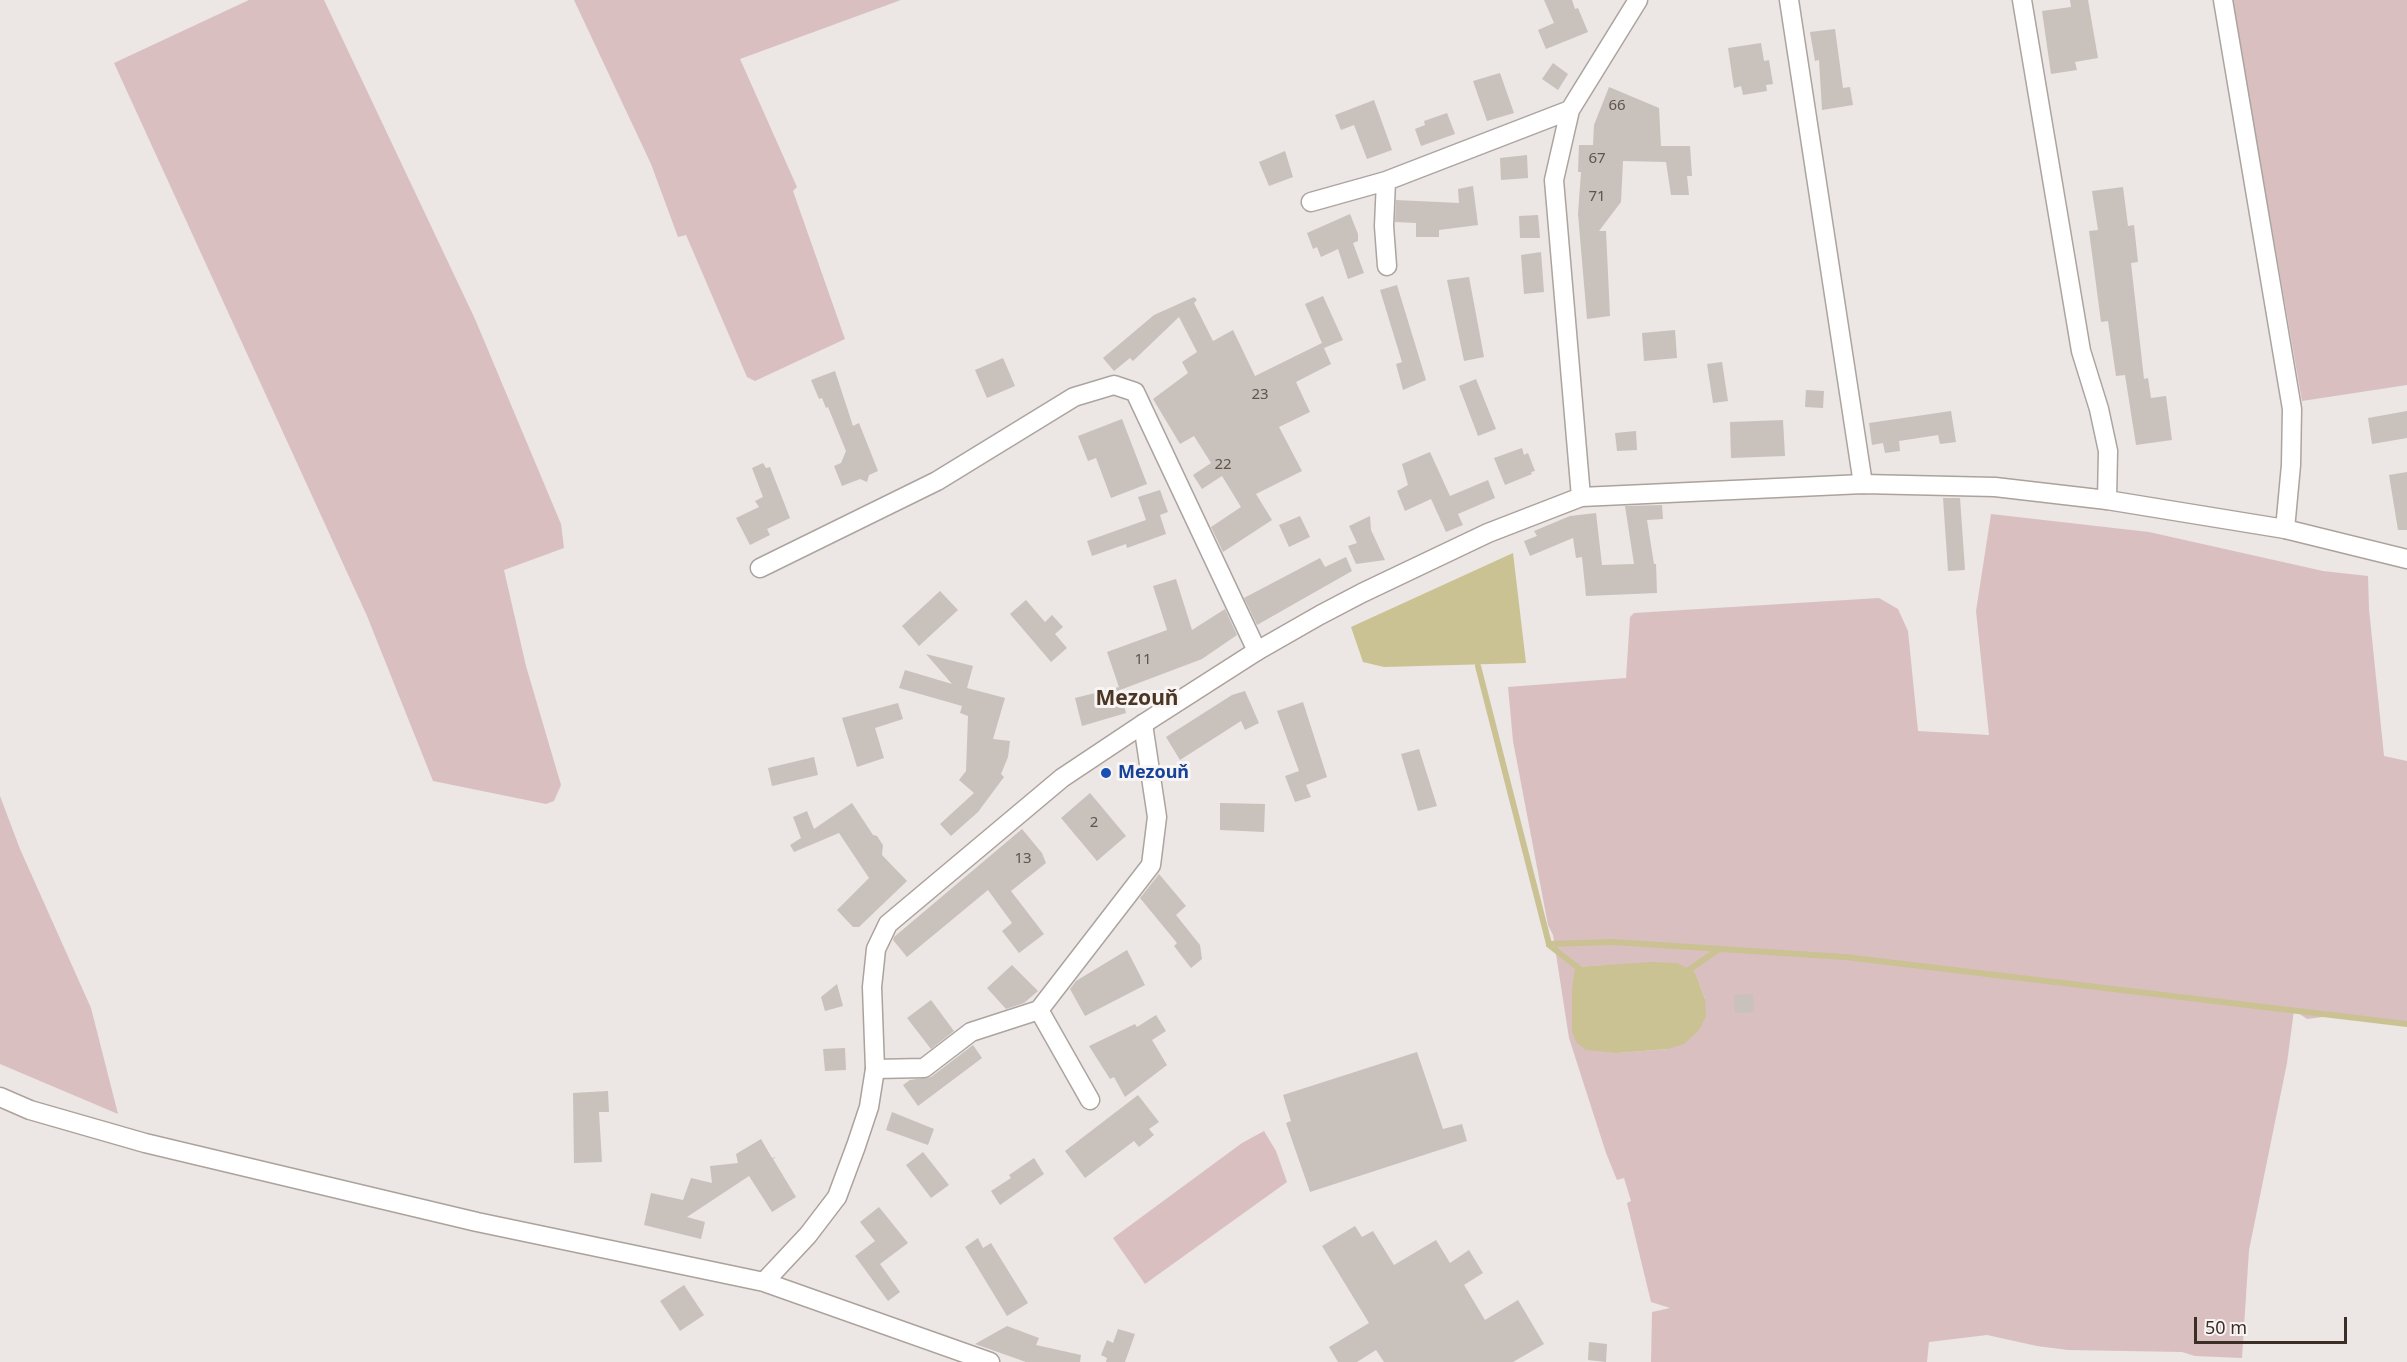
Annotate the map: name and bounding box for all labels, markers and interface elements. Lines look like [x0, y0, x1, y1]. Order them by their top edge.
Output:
house number: 66 [1608, 97, 1626, 115]
house number: 67 [1588, 150, 1606, 168]
house number: 71 [1588, 188, 1606, 206]
house number: 23 [1251, 386, 1269, 404]
house number: 22 [1214, 456, 1232, 474]
house number: 11 [1134, 651, 1152, 669]
district label: Mezouň [1096, 686, 1178, 712]
place label: Mezouň [1118, 762, 1189, 784]
marker: Mezouň [1099, 766, 1113, 780]
house number: 2 [1090, 814, 1098, 832]
house number: 13 [1014, 850, 1032, 868]
scale bar [2197, 1305, 2350, 1343]
text: 50 m [2205, 1315, 2247, 1339]

